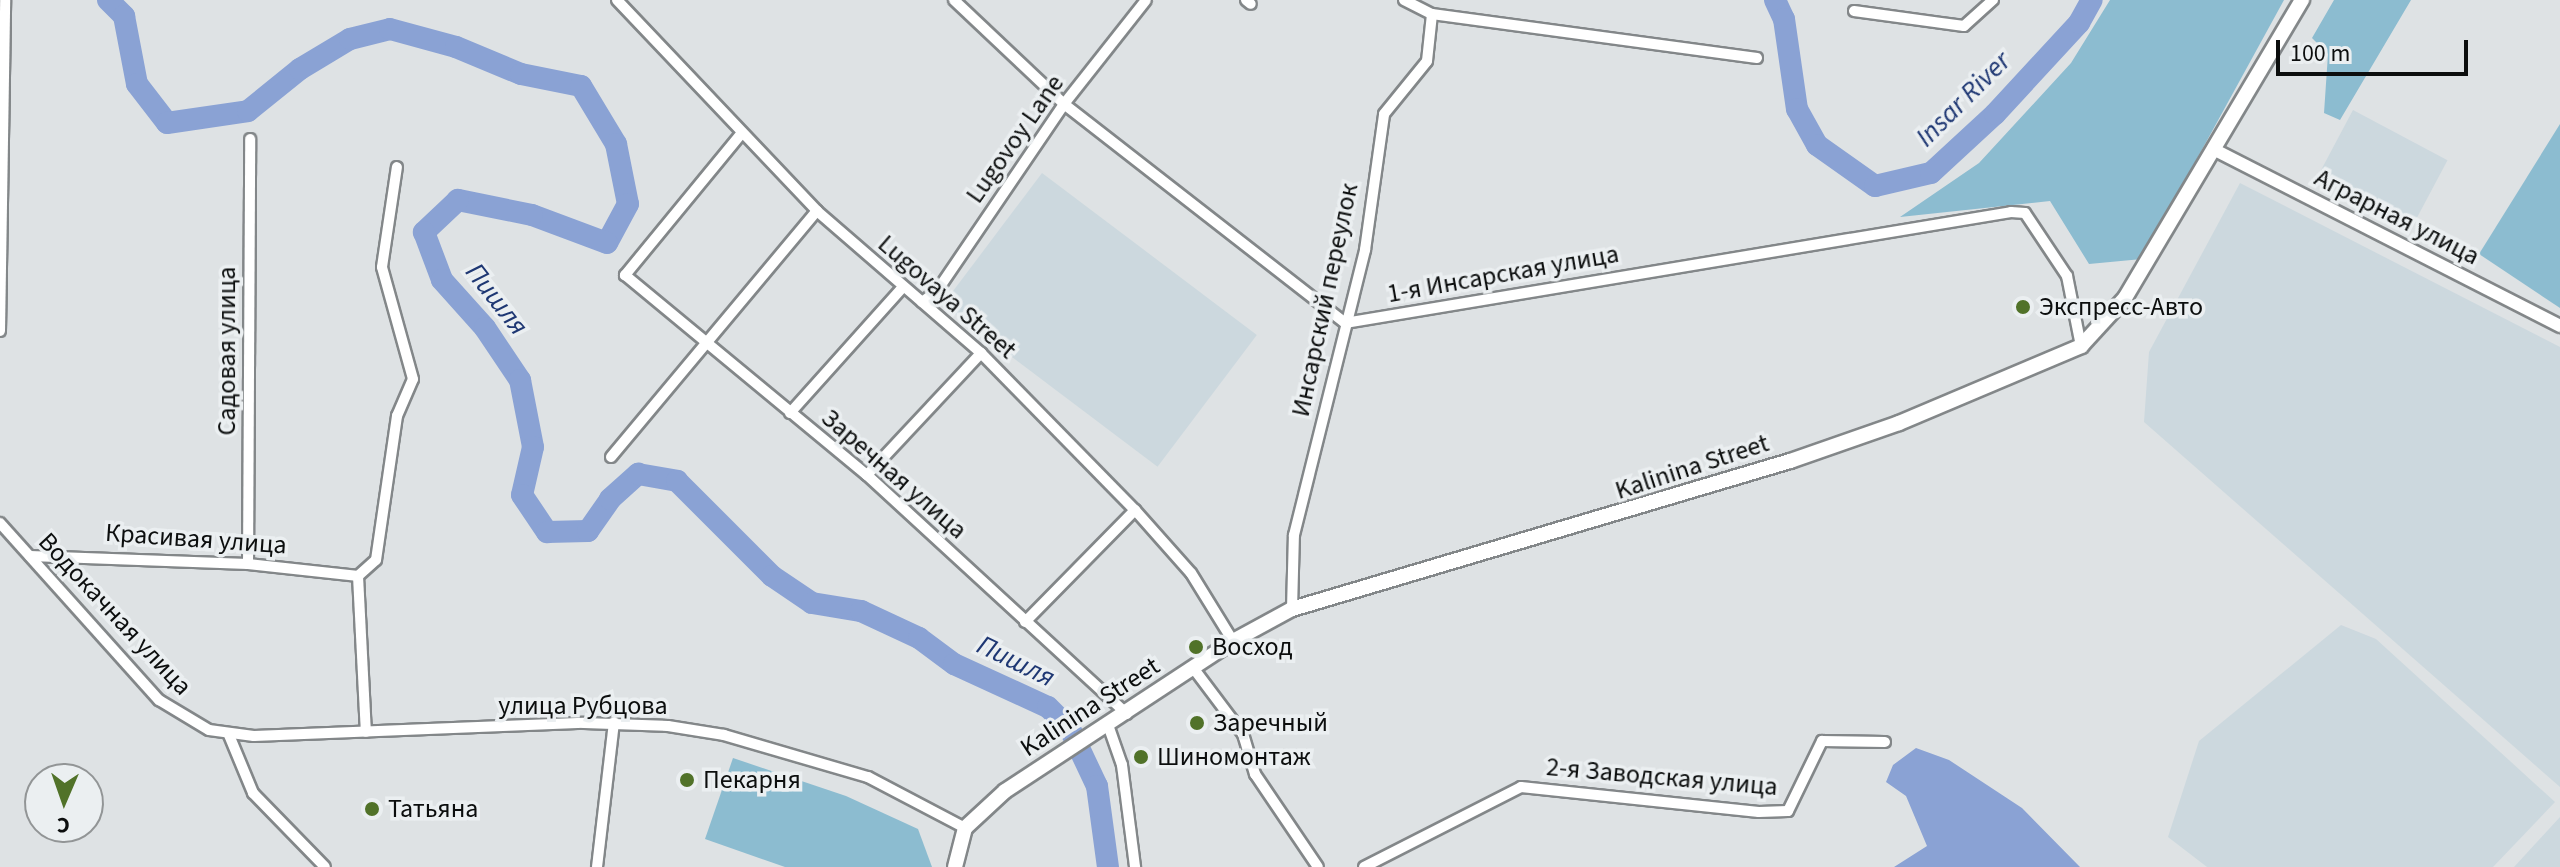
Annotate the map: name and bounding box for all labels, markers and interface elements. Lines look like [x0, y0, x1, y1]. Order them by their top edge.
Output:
scale bar [2280, 24, 2472, 74]
text: 100 m [2290, 36, 2350, 71]
water label: Insar River [1908, 44, 2018, 154]
street label: Lugovoy Lane [959, 69, 1071, 209]
street label: Аграрная улица [2309, 162, 2485, 272]
street label: Инсарский переулок [1285, 181, 1365, 419]
street label: Lugovaya Street [871, 228, 1023, 366]
street label: 1-я Инсарская улица [1385, 238, 1621, 310]
water label: Пишля [458, 256, 536, 342]
street label: Садовая улица [211, 267, 243, 435]
place label: Экспресс-Авто [2039, 291, 2203, 323]
marker: Экспресс-Авто [2014, 298, 2032, 316]
street label: Заречная улица [815, 402, 973, 546]
street label: Kalinina Street [1611, 428, 1773, 506]
street label: Красивая улица [104, 517, 288, 561]
street label: Водокачная улица [32, 526, 198, 702]
water label: Пишля [972, 628, 1060, 694]
place label: Восход [1212, 631, 1293, 663]
marker: Восход [1187, 638, 1205, 656]
street label: Kalinina Street [1015, 650, 1165, 764]
street label: улица Рубцова [498, 690, 668, 722]
place label: Заречный [1213, 707, 1328, 739]
marker: Заречный [1188, 714, 1206, 732]
place label: Шиномонтаж [1157, 741, 1311, 773]
marker: Шиномонтаж [1132, 748, 1150, 766]
street label: 2-я Заводская улица [1545, 751, 1779, 803]
north arrow [24, 763, 104, 843]
place label: Пекарня [703, 764, 801, 796]
marker: Пекарня [678, 771, 696, 789]
place label: Татьяна [388, 793, 478, 825]
marker: Татьяна [363, 800, 381, 818]
text: С [56, 809, 70, 841]

